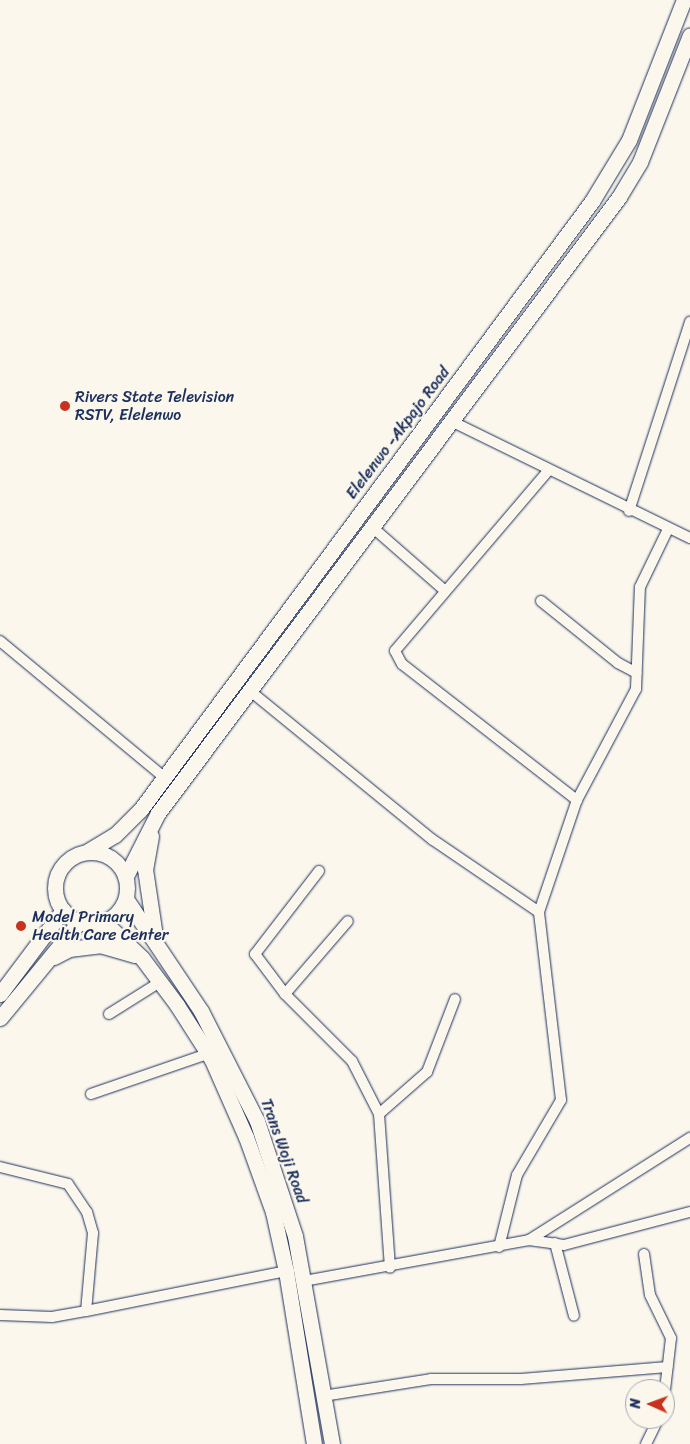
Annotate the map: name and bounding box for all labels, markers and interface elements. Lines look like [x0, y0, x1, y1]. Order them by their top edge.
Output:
street label: Elelenwo -Akpajo Road [342, 363, 454, 503]
place label: Rivers State Television RSTV, Elelenwo [75, 387, 235, 425]
marker: Rivers State Television RSTV, Elelenwo [59, 400, 71, 412]
place label: Model Primary Health Care Center [32, 907, 169, 945]
marker: Model Primary Health Care Center [14, 919, 28, 933]
street label: Trans Woji Road [256, 1096, 312, 1206]
north arrow [625, 1379, 675, 1429]
text: N [623, 1398, 648, 1409]

